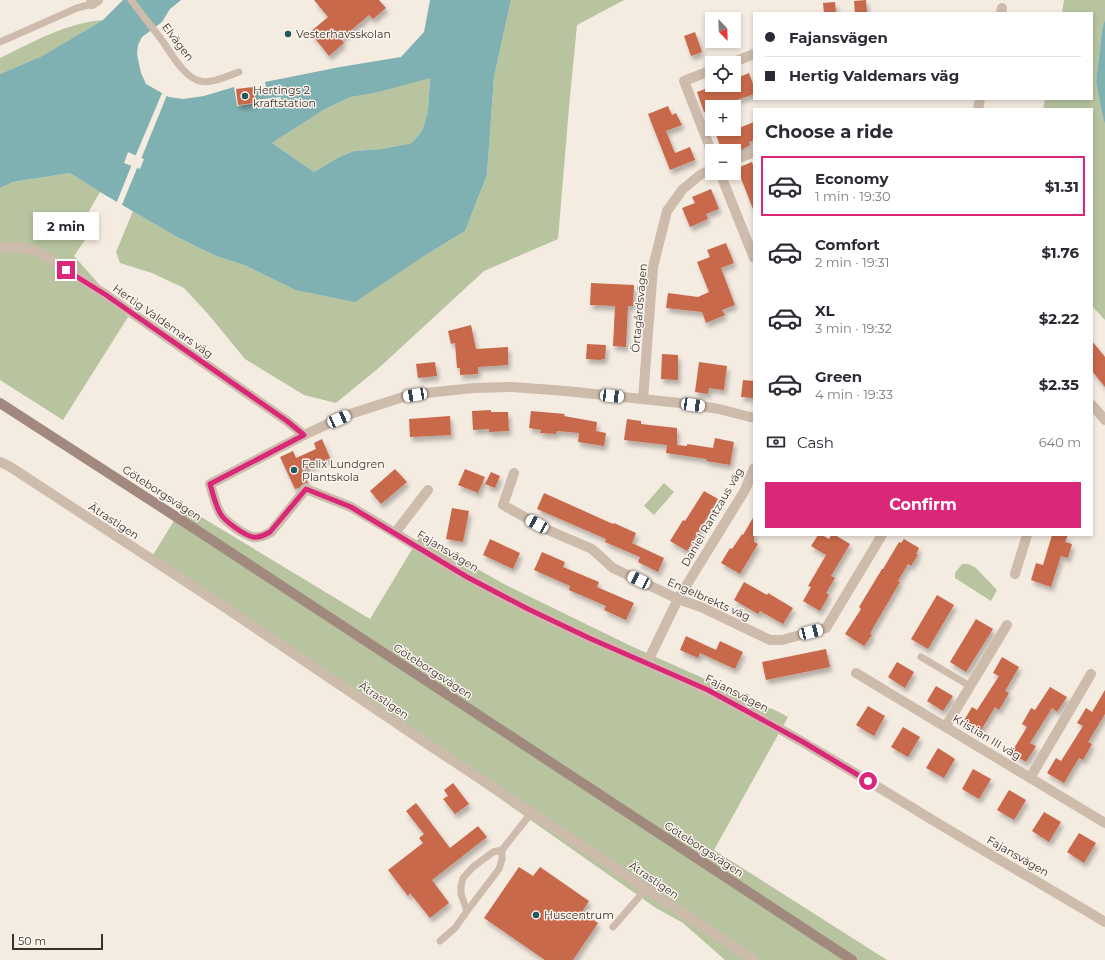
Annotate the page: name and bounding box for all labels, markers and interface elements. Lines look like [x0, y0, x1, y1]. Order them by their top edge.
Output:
north arrow [705, 12, 741, 48]
map controls [705, 12, 741, 180]
street label: Elvägen [159, 20, 197, 64]
place label: Vesterhavsskolan [296, 27, 391, 41]
text: Fajansvägen [789, 28, 888, 47]
marker: Vesterhavsskolan [283, 29, 293, 39]
button: locate [705, 56, 741, 92]
text: Hertig Valdemars väg [789, 66, 959, 85]
place label: Hertings 2 kraftstation [253, 83, 316, 110]
marker: Hertings 2 kraftstation [240, 91, 250, 101]
button: + [705, 100, 741, 136]
text: Choose a ride [765, 121, 893, 143]
button: − [705, 144, 741, 180]
icon: car [767, 168, 803, 204]
text: Economy [815, 169, 888, 188]
text: $1.31 [1045, 177, 1079, 196]
text: 1 min · 19:30 [815, 188, 891, 204]
callout: 2 min [33, 212, 99, 240]
text: 2 min [47, 218, 85, 234]
icon: car [767, 234, 803, 270]
text: Comfort [815, 235, 880, 254]
text: $1.76 [1041, 243, 1079, 262]
text: 2 min · 19:31 [815, 254, 889, 270]
route end [57, 261, 75, 279]
street label: Örtagårdsvägen [628, 263, 650, 353]
street label: Hertig Valdemars väg [110, 281, 216, 361]
icon: car [767, 300, 803, 336]
text: XL [815, 301, 834, 320]
text: $2.22 [1039, 309, 1079, 328]
text: 3 min · 19:32 [815, 320, 892, 336]
icon: car [767, 366, 803, 402]
text: Green [815, 367, 862, 386]
text: $2.35 [1039, 375, 1079, 394]
text: 4 min · 19:33 [815, 386, 893, 402]
car [402, 387, 428, 403]
car [599, 389, 625, 403]
car [680, 397, 706, 413]
car [326, 409, 352, 429]
icon: cash [765, 431, 787, 453]
text: Cash [797, 433, 834, 452]
text: 640 m [1039, 434, 1081, 450]
place label: Felix Lundgren Plantskola [302, 457, 385, 484]
street label: Göteborgsvägen [120, 462, 204, 524]
marker: Felix Lundgren Plantskola [289, 465, 299, 475]
street label: Daniel Rantzaus väg [678, 465, 746, 569]
button: Confirm [765, 482, 1081, 528]
street label: Ätrastigen [86, 500, 142, 542]
car [524, 513, 550, 535]
street label: Fajansvägen [415, 527, 481, 575]
car [626, 569, 652, 591]
street label: Engelbrekts väg [665, 574, 753, 624]
car [798, 623, 824, 641]
street label: Göteborgsvägen [391, 640, 475, 702]
street label: Fajansvägen [703, 671, 771, 715]
street label: Ätrastigen [356, 678, 412, 722]
street label: Kristian III väg [950, 711, 1024, 763]
route start [859, 772, 877, 790]
street label: Göteborgsvägen [662, 818, 746, 880]
street label: Fajansvägen [985, 833, 1051, 879]
street label: Ätrastigen [626, 858, 682, 902]
place label: Huscentrum [544, 908, 614, 922]
marker: Huscentrum [531, 910, 541, 920]
scale bar [12, 932, 103, 951]
text: 50 m [18, 934, 46, 948]

